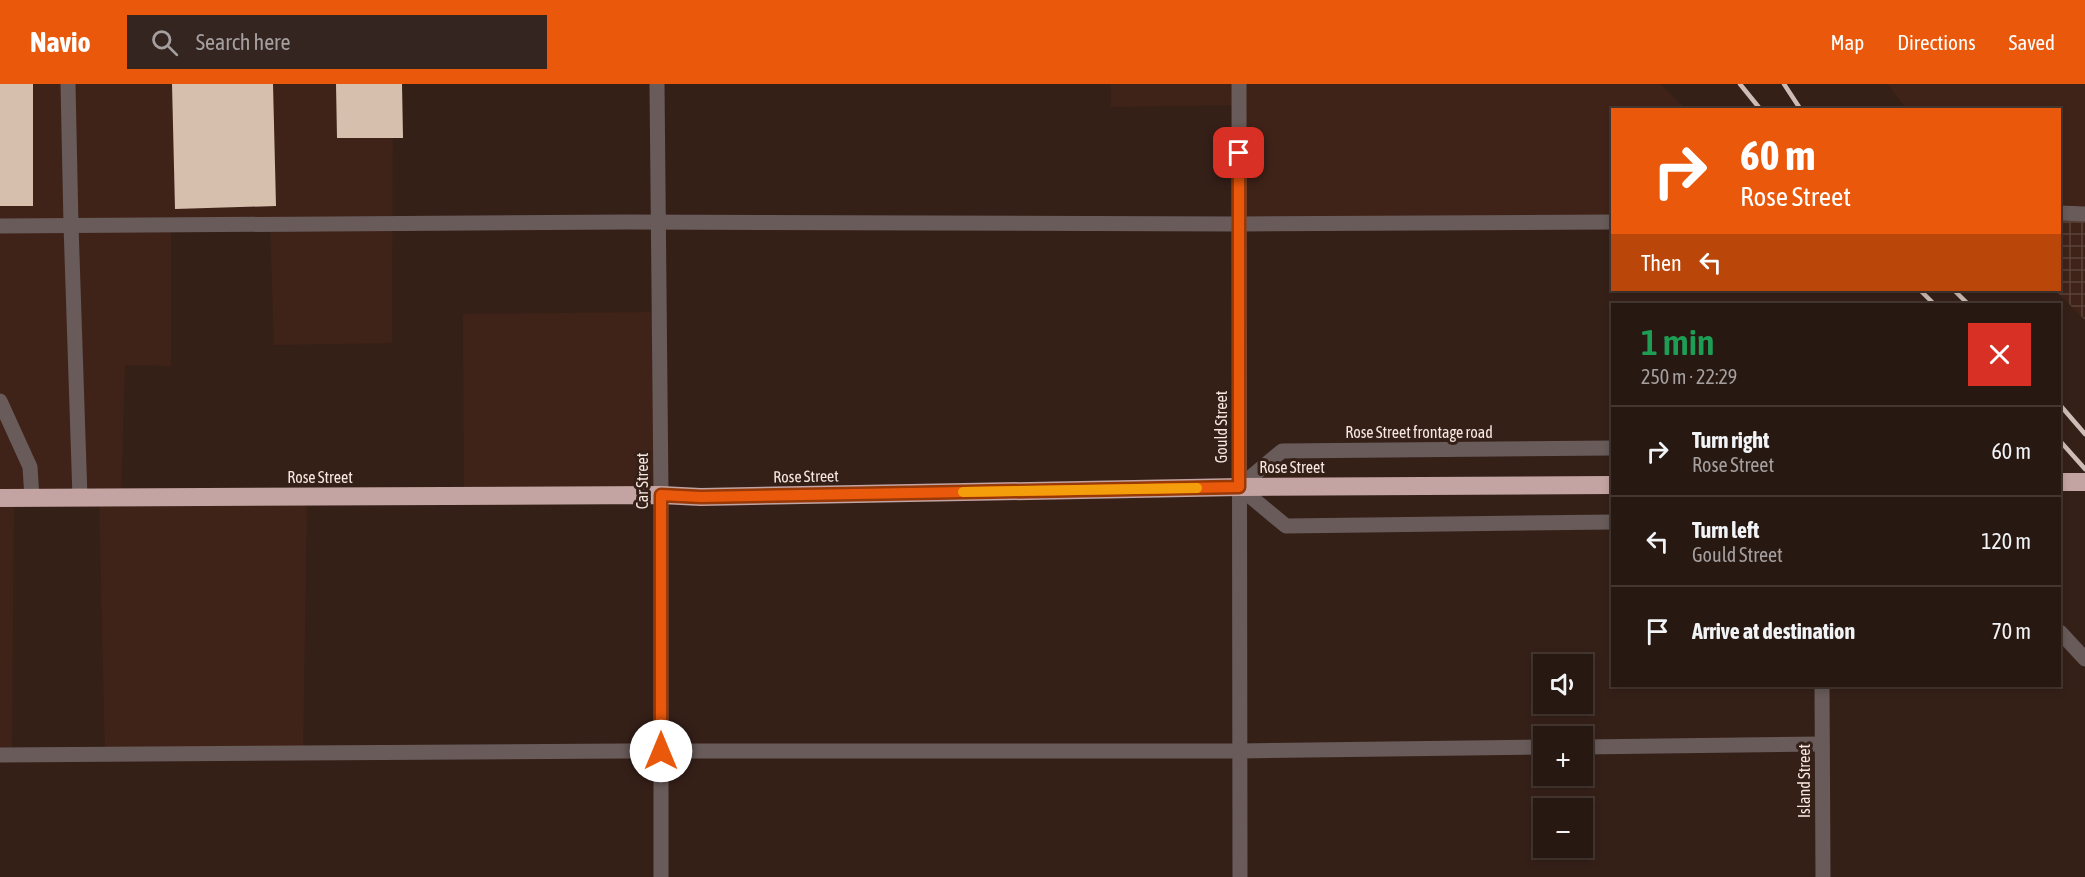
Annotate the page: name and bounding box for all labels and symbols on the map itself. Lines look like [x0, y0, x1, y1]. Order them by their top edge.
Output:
pin [1213, 127, 1264, 178]
street label: Gould Street [1212, 390, 1230, 463]
street label: Rose Street frontage road [1345, 423, 1493, 442]
street label: Car Street [633, 452, 651, 509]
street label: Rose Street [1259, 458, 1325, 476]
street label: Rose Street [773, 466, 839, 486]
street label: Rose Street [287, 468, 353, 486]
position arrow [629, 719, 693, 783]
street label: Island Street [1795, 744, 1813, 818]

